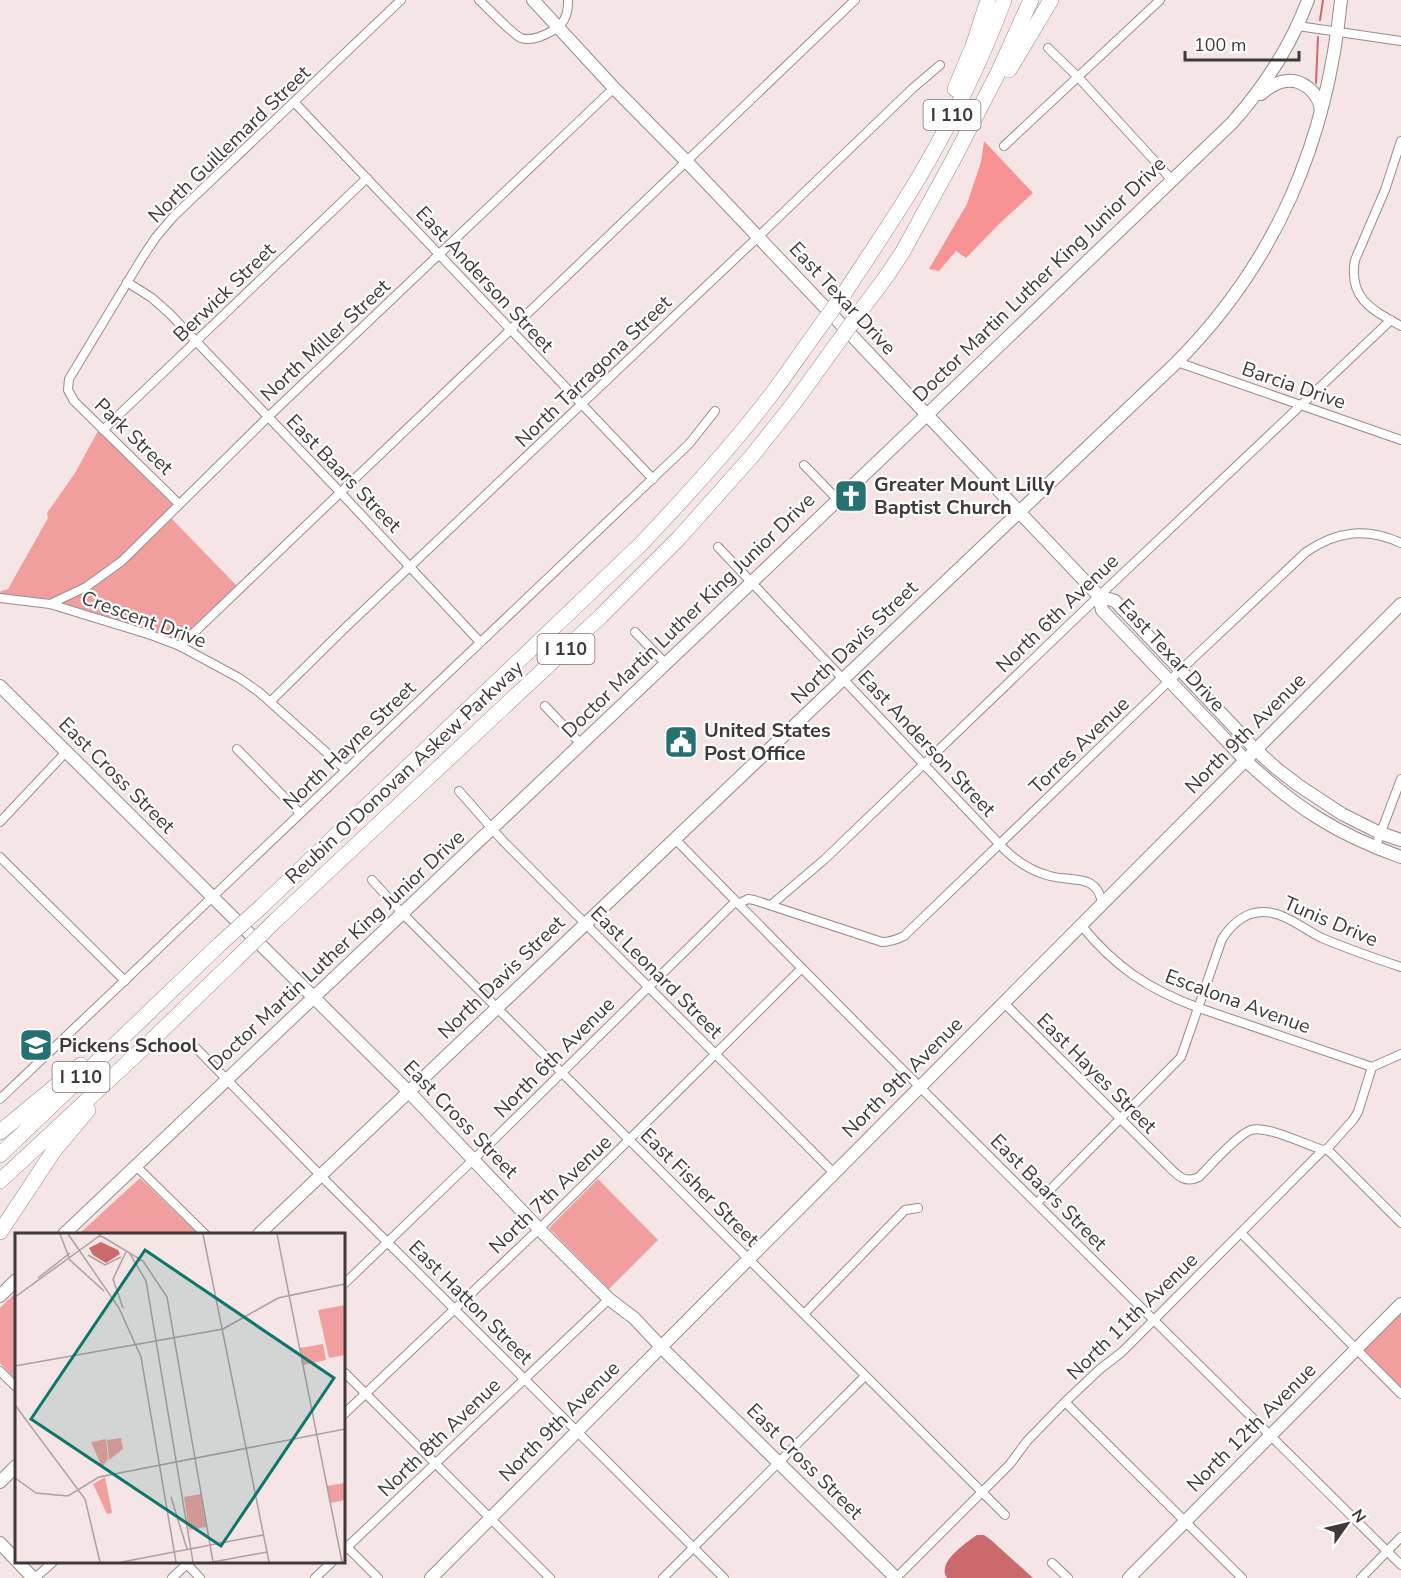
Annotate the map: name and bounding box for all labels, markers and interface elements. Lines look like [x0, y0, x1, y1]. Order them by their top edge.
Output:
scale bar [1185, 24, 1299, 62]
text: 100 m [1194, 33, 1246, 57]
street label: North Guillemard Street [142, 59, 317, 229]
road number: I 110 [924, 100, 980, 130]
street label: Doctor Martin Luther King Junior Drive [907, 151, 1172, 408]
street label: East Anderson Street [410, 200, 560, 359]
street label: Berwick Street [167, 236, 282, 348]
street label: East Texar Drive [783, 236, 902, 361]
street label: North Miller Street [255, 272, 397, 408]
street label: North Tarragona Street [509, 289, 678, 453]
street label: Barcia Drive [1238, 355, 1349, 416]
street label: Park Street [88, 392, 180, 481]
street label: East Baars Street [280, 408, 408, 539]
place label: Greater Mount Lilly Baptist Church [874, 471, 1055, 521]
church icon: Greater Mount Lilly Baptist Church [833, 478, 869, 514]
street label: Doctor Martin Luther King Junior Drive [556, 487, 821, 744]
street label: North 6th Avenue [990, 548, 1125, 679]
street label: North Davis Street [785, 574, 924, 710]
street label: Crescent Drive [77, 584, 210, 655]
street label: East Texar Drive [1112, 593, 1231, 718]
road number: I 110 [538, 634, 594, 664]
street label: Reubin O'Donovan Askew Parkway [279, 654, 530, 890]
street label: East Anderson Street [852, 664, 1002, 823]
street label: North 9th Avenue [1179, 667, 1312, 800]
street label: North Hayne Street [277, 674, 422, 816]
street label: Torres Avenue [1023, 691, 1135, 800]
street label: East Cross Street [53, 711, 181, 840]
place label: United States Post Office [704, 717, 831, 767]
public building icon: United States Post Office [663, 724, 699, 760]
street label: Doctor Martin Luther King Junior Drive [202, 824, 471, 1077]
street label: Tunis Drive [1279, 889, 1382, 953]
street label: East Leonard Street [585, 900, 729, 1045]
street label: North Davis Street [432, 909, 571, 1045]
street label: Escalona Avenue [1161, 963, 1314, 1040]
street label: North 6th Avenue [488, 991, 621, 1124]
street label: East Hayes Street [1031, 1007, 1163, 1140]
street label: North 9th Avenue [836, 1011, 969, 1144]
school or university icon: Pickens School [18, 1027, 54, 1063]
place label: Pickens School [59, 1032, 199, 1059]
street label: East Cross Street [397, 1054, 525, 1185]
road number: I 110 [52, 1062, 110, 1092]
street label: East Fisher Street [634, 1122, 766, 1253]
street label: East Baars Street [984, 1128, 1114, 1257]
street label: North 7th Avenue [483, 1129, 618, 1260]
inset map [15, 1233, 345, 1563]
street label: East Hatton Street [403, 1234, 539, 1371]
street label: North 11th Avenue [1061, 1247, 1204, 1386]
street label: North 9th Avenue [493, 1355, 626, 1488]
street label: North 12th Avenue [1181, 1357, 1322, 1498]
street label: North 8th Avenue [372, 1372, 507, 1503]
street label: East Cross Street [741, 1397, 869, 1526]
north arrow [1317, 1494, 1377, 1554]
text: N [1346, 1505, 1371, 1527]

